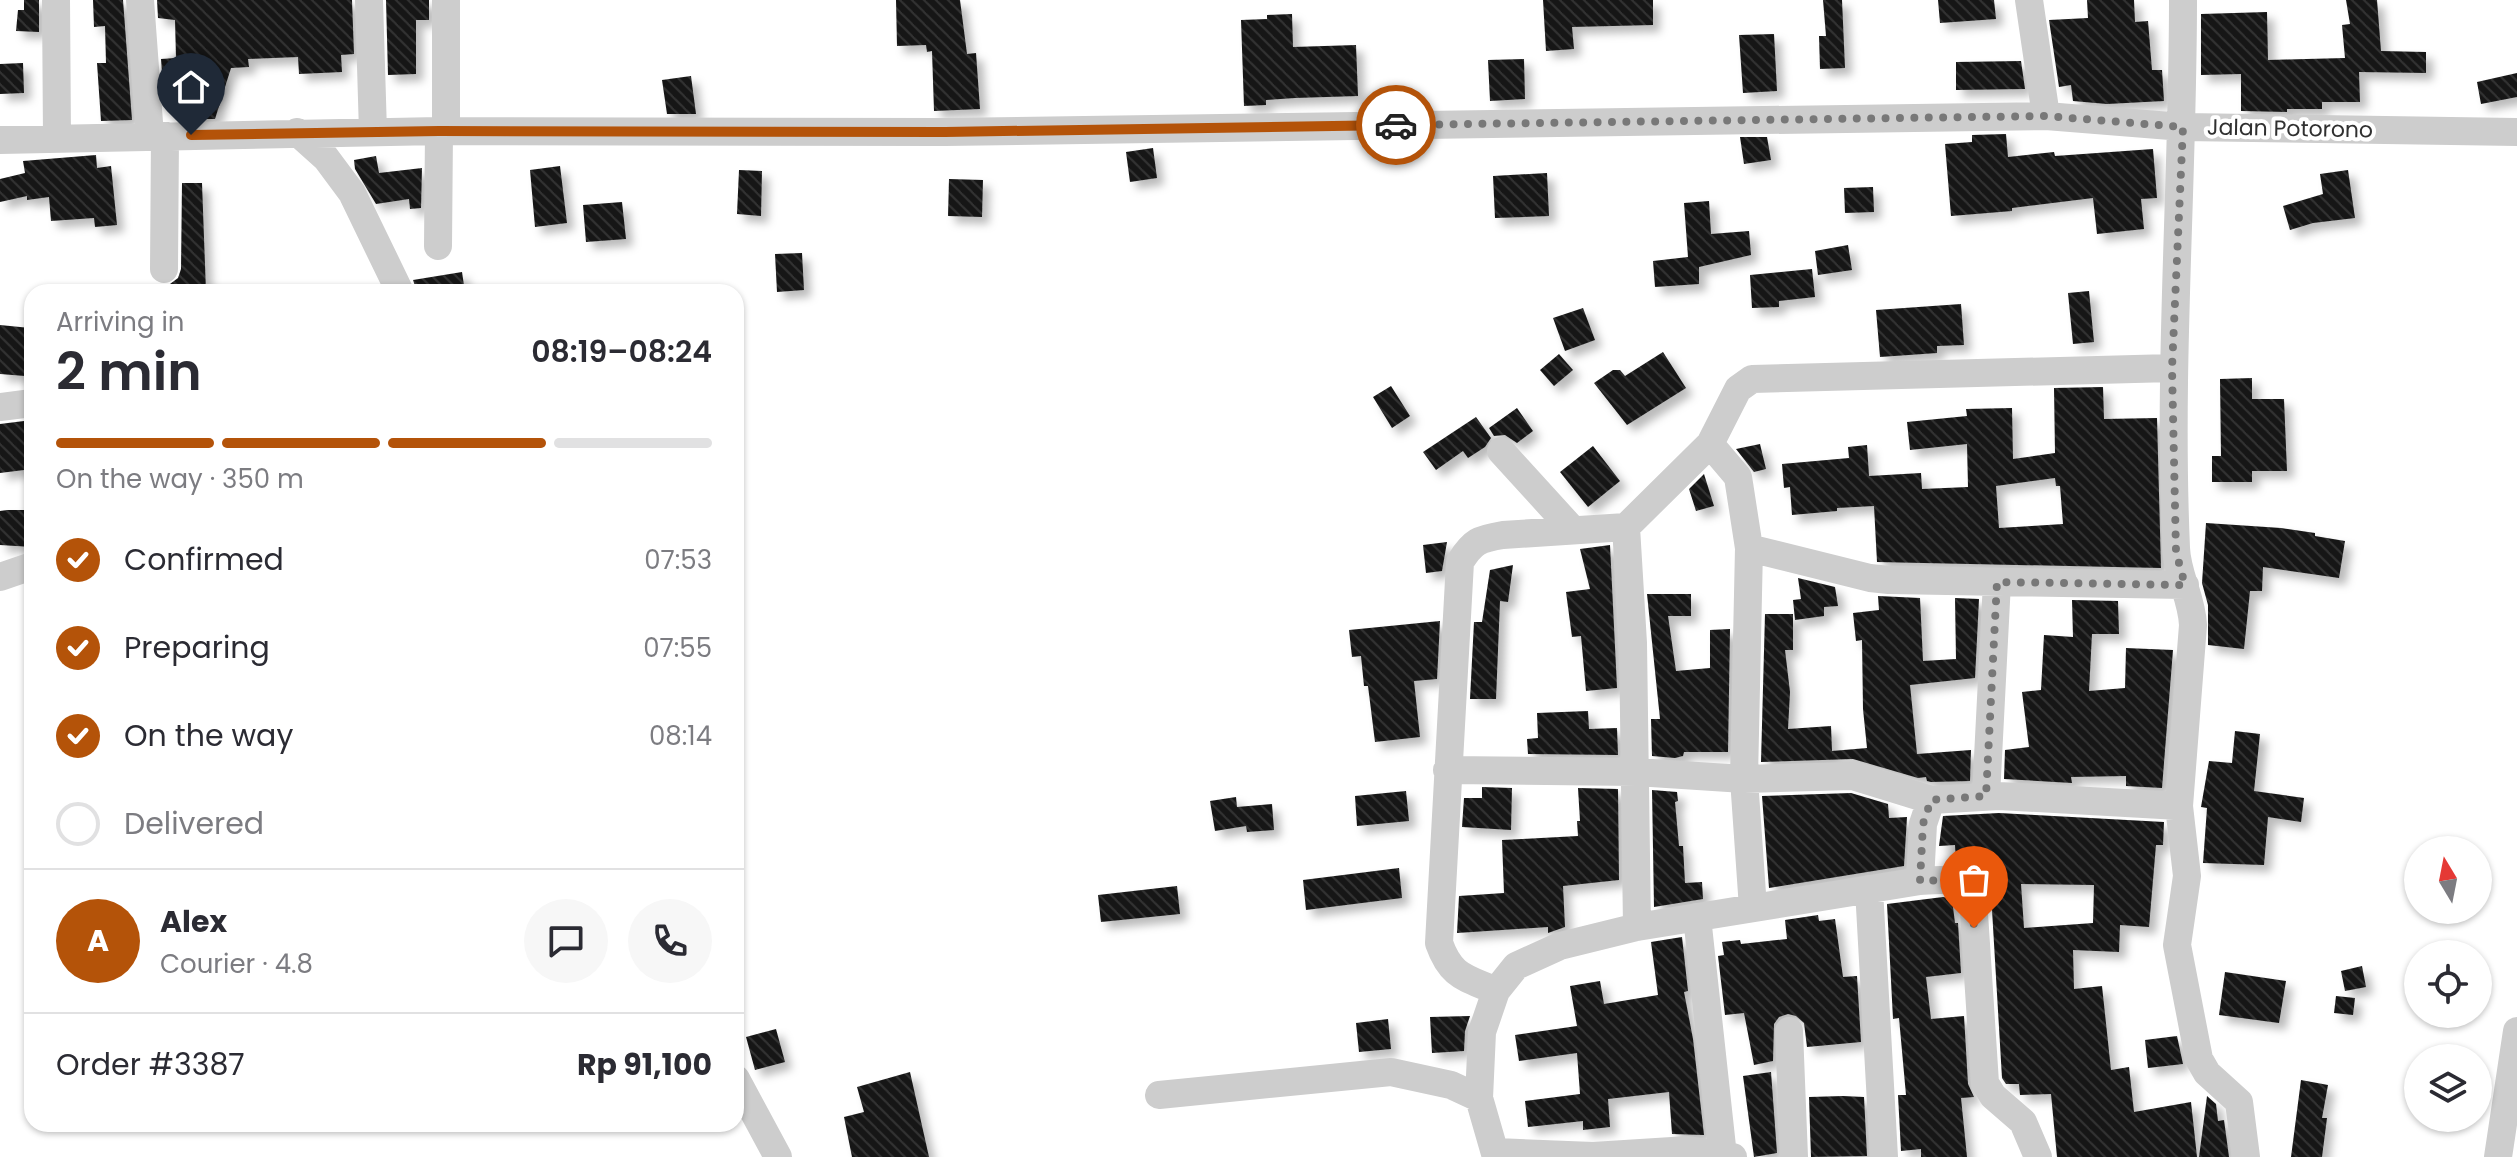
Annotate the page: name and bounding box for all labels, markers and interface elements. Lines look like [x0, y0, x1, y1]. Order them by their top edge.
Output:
pin [157, 53, 225, 135]
icon: home [169, 65, 213, 109]
courier [1356, 85, 1436, 165]
icon: car [1374, 103, 1418, 147]
street label: Jalan Potorono [2207, 112, 2373, 145]
text: Arriving in [56, 304, 185, 340]
text: 08:19–08:24 [531, 330, 712, 373]
text: 2 min [56, 335, 202, 408]
text: On the way · 350 m [56, 461, 304, 497]
icon: check [56, 538, 100, 582]
text: Confirmed [124, 538, 284, 581]
text: 07:53 [644, 542, 712, 578]
icon: check [56, 626, 100, 670]
text: Preparing [124, 626, 270, 669]
text: 07:55 [643, 630, 712, 666]
icon: check [56, 714, 100, 758]
text: On the way [124, 714, 293, 757]
text: 08:14 [649, 718, 712, 754]
text: Delivered [124, 802, 264, 845]
north arrow [2404, 836, 2492, 924]
map controls [2404, 836, 2492, 1132]
pin [1940, 846, 2008, 928]
icon: bag [1952, 858, 1996, 902]
button: chat [524, 899, 608, 983]
button: phone [628, 899, 712, 983]
text: Alex [160, 900, 227, 943]
text: A [87, 919, 109, 962]
button: locate [2404, 940, 2492, 1028]
text: Courier · 4.8 [160, 946, 313, 982]
text: Order #3387 [56, 1043, 245, 1086]
text: Rp 91,100 [577, 1043, 712, 1086]
button: layers [2404, 1044, 2492, 1132]

